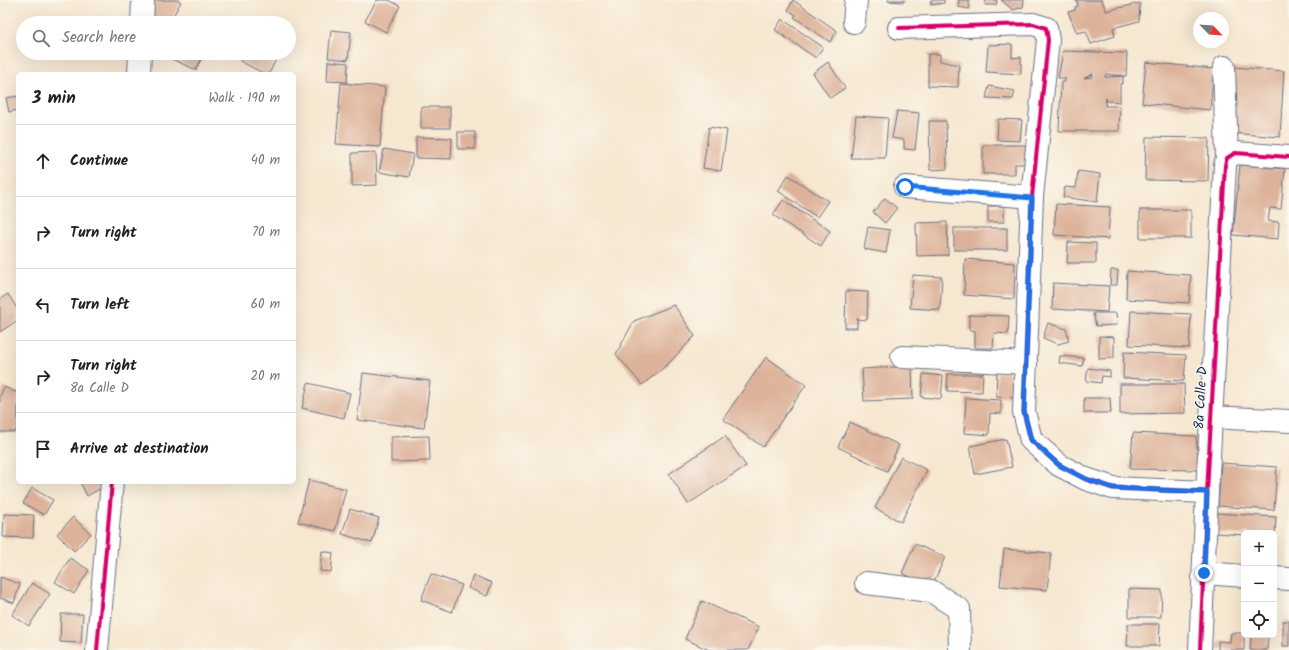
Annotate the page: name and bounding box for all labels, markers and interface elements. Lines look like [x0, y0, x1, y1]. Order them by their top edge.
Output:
north arrow [1193, 12, 1229, 48]
search box [16, 16, 296, 60]
text: Search here [62, 26, 136, 50]
icon: search [30, 27, 52, 49]
text: 3 min [32, 85, 76, 112]
text: Walk · 190 m [208, 88, 280, 109]
text: Continue [70, 149, 128, 173]
icon: ahead [32, 150, 54, 172]
text: 40 m [251, 150, 280, 171]
route start [896, 178, 914, 196]
text: Turn right [70, 221, 137, 245]
icon: right [32, 222, 54, 244]
text: 70 m [252, 222, 280, 243]
text: Turn left [70, 293, 130, 317]
icon: left [32, 294, 54, 316]
text: 60 m [251, 294, 280, 315]
text: Turn right [70, 354, 137, 378]
icon: right [32, 366, 54, 388]
text: 20 m [250, 366, 280, 387]
street label: 8a Calle D [1188, 366, 1214, 430]
text: 8a Calle D [70, 378, 129, 399]
text: Arrive at destination [70, 437, 209, 461]
icon: arrive [32, 438, 54, 460]
map controls [1241, 530, 1277, 638]
button: + [1241, 530, 1277, 566]
route end [1195, 564, 1213, 582]
button: − [1241, 566, 1277, 602]
button: locate [1241, 602, 1277, 638]

